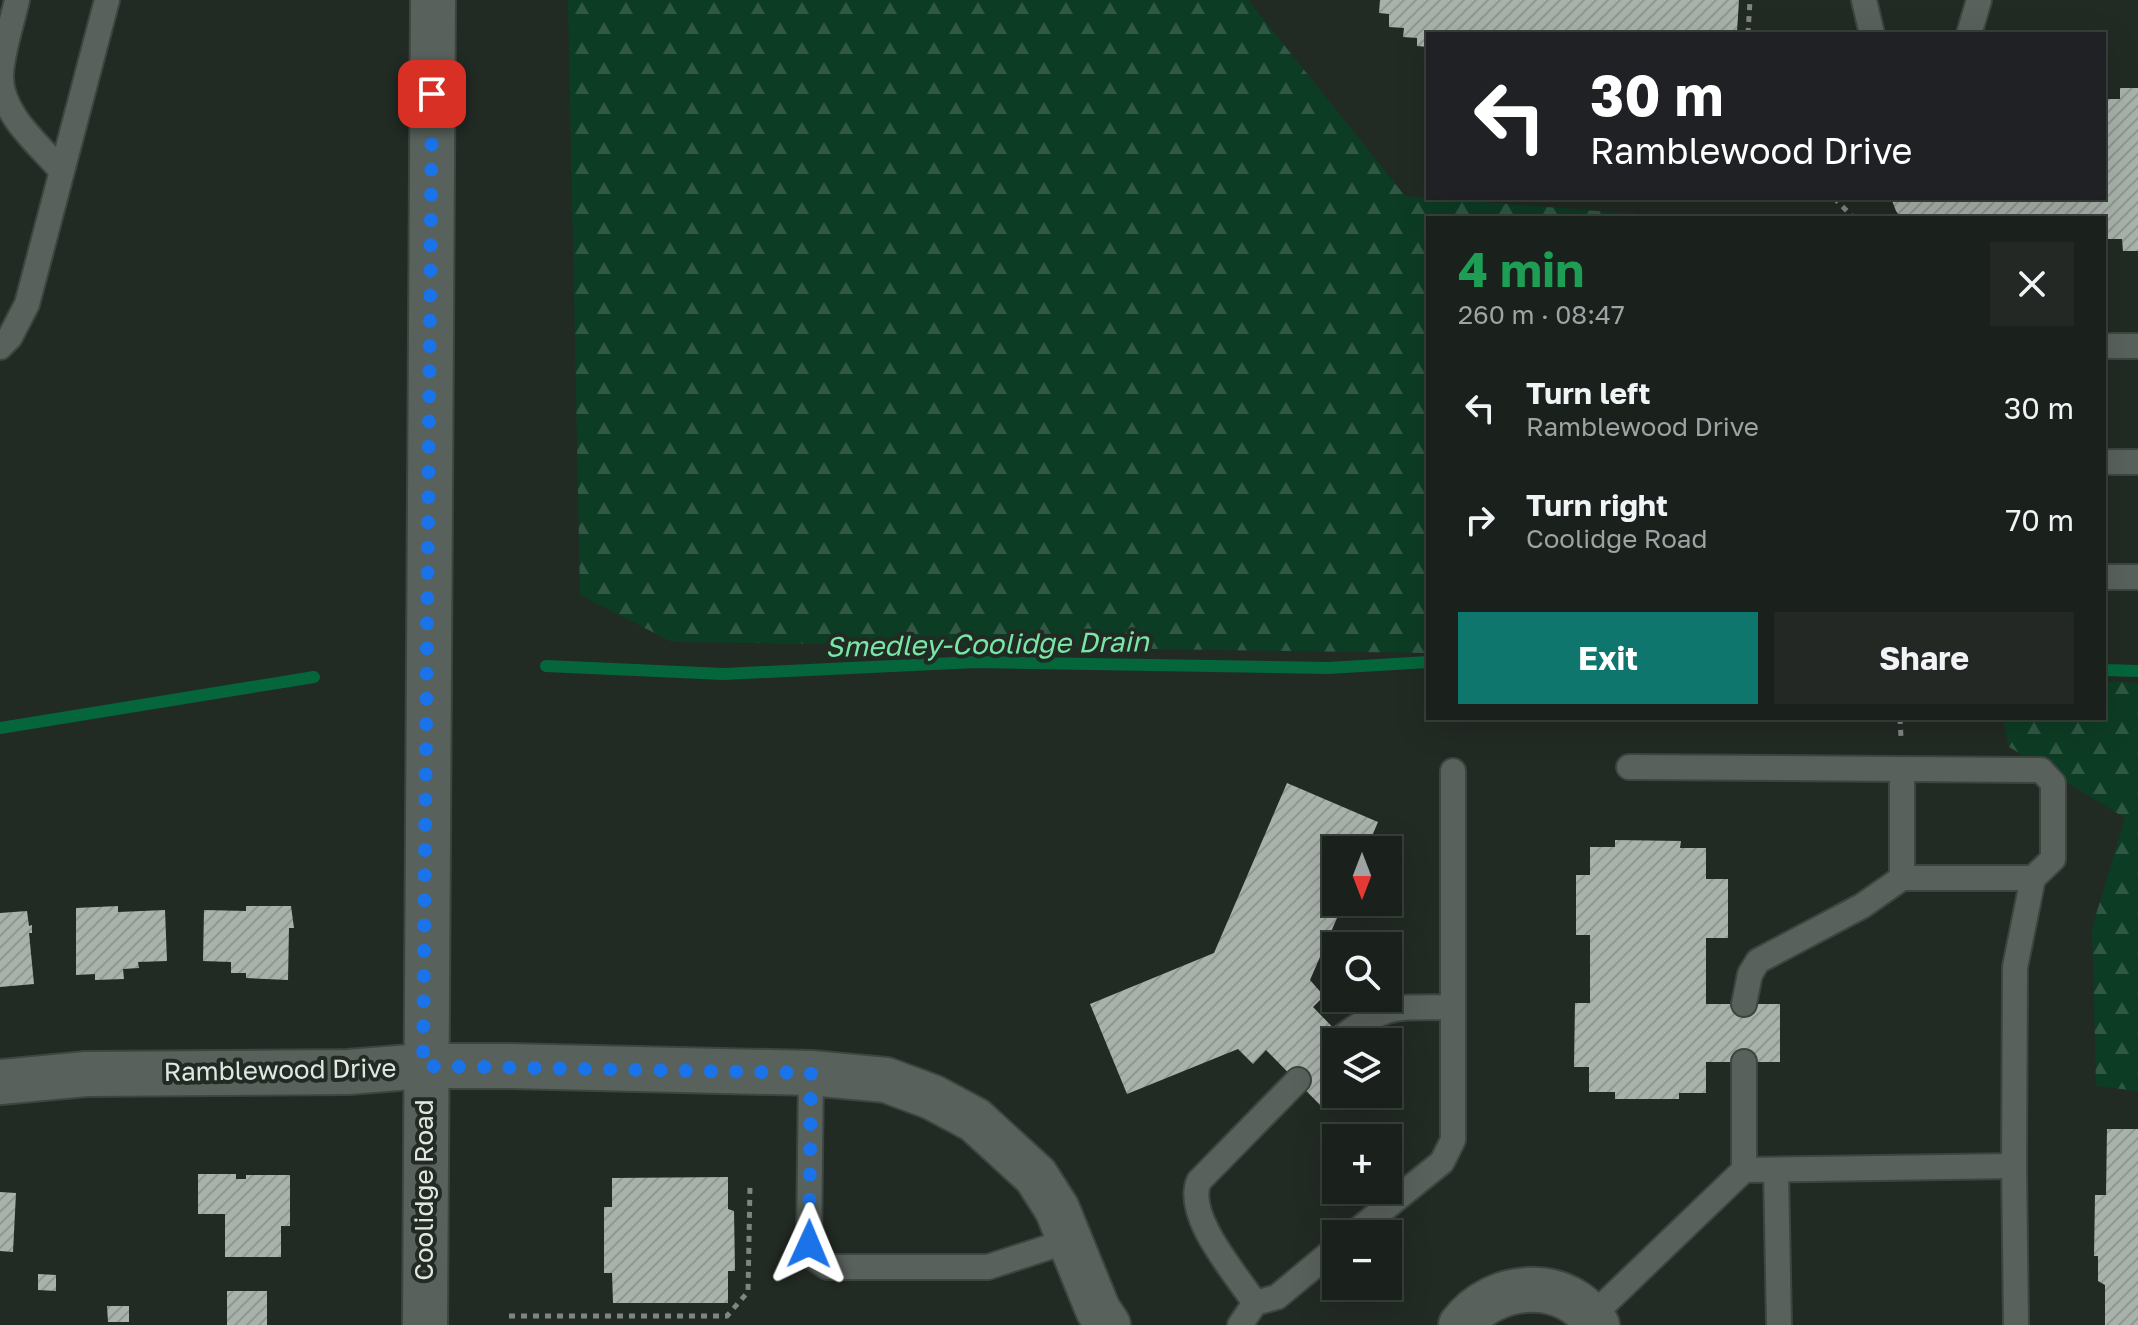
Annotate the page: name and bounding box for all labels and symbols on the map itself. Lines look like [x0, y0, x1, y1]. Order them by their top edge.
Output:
pin [398, 60, 466, 128]
water label: Smedley-Coolidge Drain [825, 624, 1151, 663]
north arrow [1322, 836, 1402, 916]
street label: Ramblewood Drive [163, 1052, 397, 1087]
street label: Coolidge Road [408, 1099, 439, 1281]
position arrow [767, 1202, 851, 1286]

